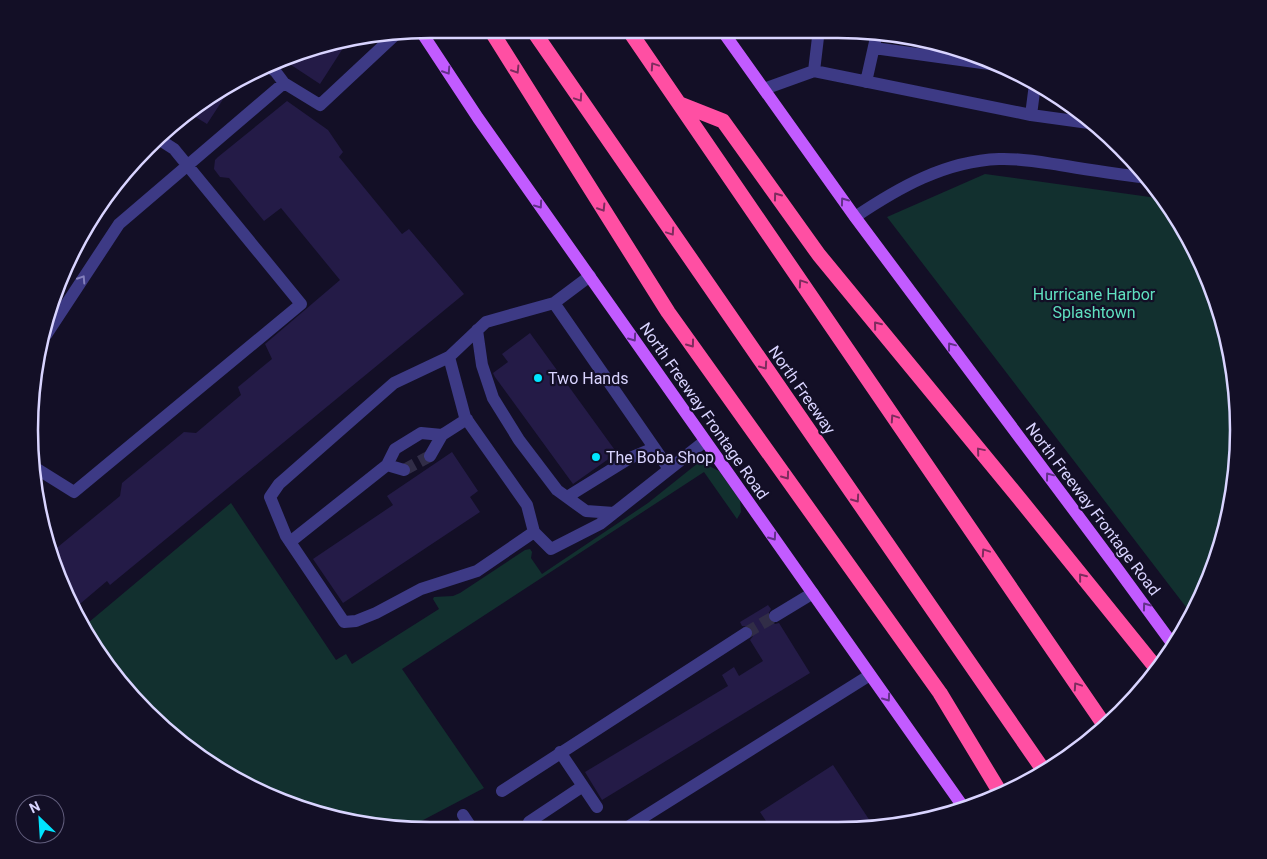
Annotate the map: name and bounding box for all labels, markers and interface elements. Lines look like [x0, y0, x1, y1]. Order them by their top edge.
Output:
one-way arrow [651, 63, 660, 72]
one-way arrow [510, 64, 519, 74]
one-way arrow [441, 65, 450, 75]
one-way arrow [573, 92, 582, 102]
one-way arrow [774, 193, 784, 202]
one-way arrow [841, 197, 850, 207]
one-way arrow [533, 199, 542, 209]
one-way arrow [595, 203, 605, 212]
one-way arrow [665, 226, 674, 236]
one-way arrow [76, 276, 85, 285]
one-way arrow [799, 280, 808, 289]
park label: Hurricane Harbor Splashtown [1033, 285, 1156, 322]
street label: North Freeway Frontage Road [636, 319, 772, 503]
one-way arrow [874, 322, 882, 331]
one-way arrow [627, 332, 636, 341]
one-way arrow [685, 338, 694, 348]
street label: North Freeway [765, 342, 840, 438]
one-way arrow [949, 343, 957, 352]
one-way arrow [758, 360, 767, 369]
place label: Two Hands [548, 369, 628, 388]
marker: Two Hands [532, 372, 544, 384]
one-way arrow [891, 414, 900, 423]
street label: North Freeway Frontage Road [1022, 419, 1164, 599]
one-way arrow [976, 447, 985, 456]
place label: The Boba Shop [606, 448, 714, 467]
marker: The Boba Shop [590, 451, 602, 463]
one-way arrow [780, 470, 789, 480]
one-way arrow [1046, 472, 1055, 482]
one-way arrow [850, 493, 859, 503]
one-way arrow [767, 531, 776, 541]
one-way arrow [982, 548, 992, 557]
one-way arrow [1080, 574, 1088, 583]
one-way arrow [1143, 603, 1151, 612]
one-way arrow [1074, 682, 1083, 692]
one-way arrow [881, 693, 890, 702]
north arrow [15, 794, 65, 844]
text: N [27, 798, 42, 817]

